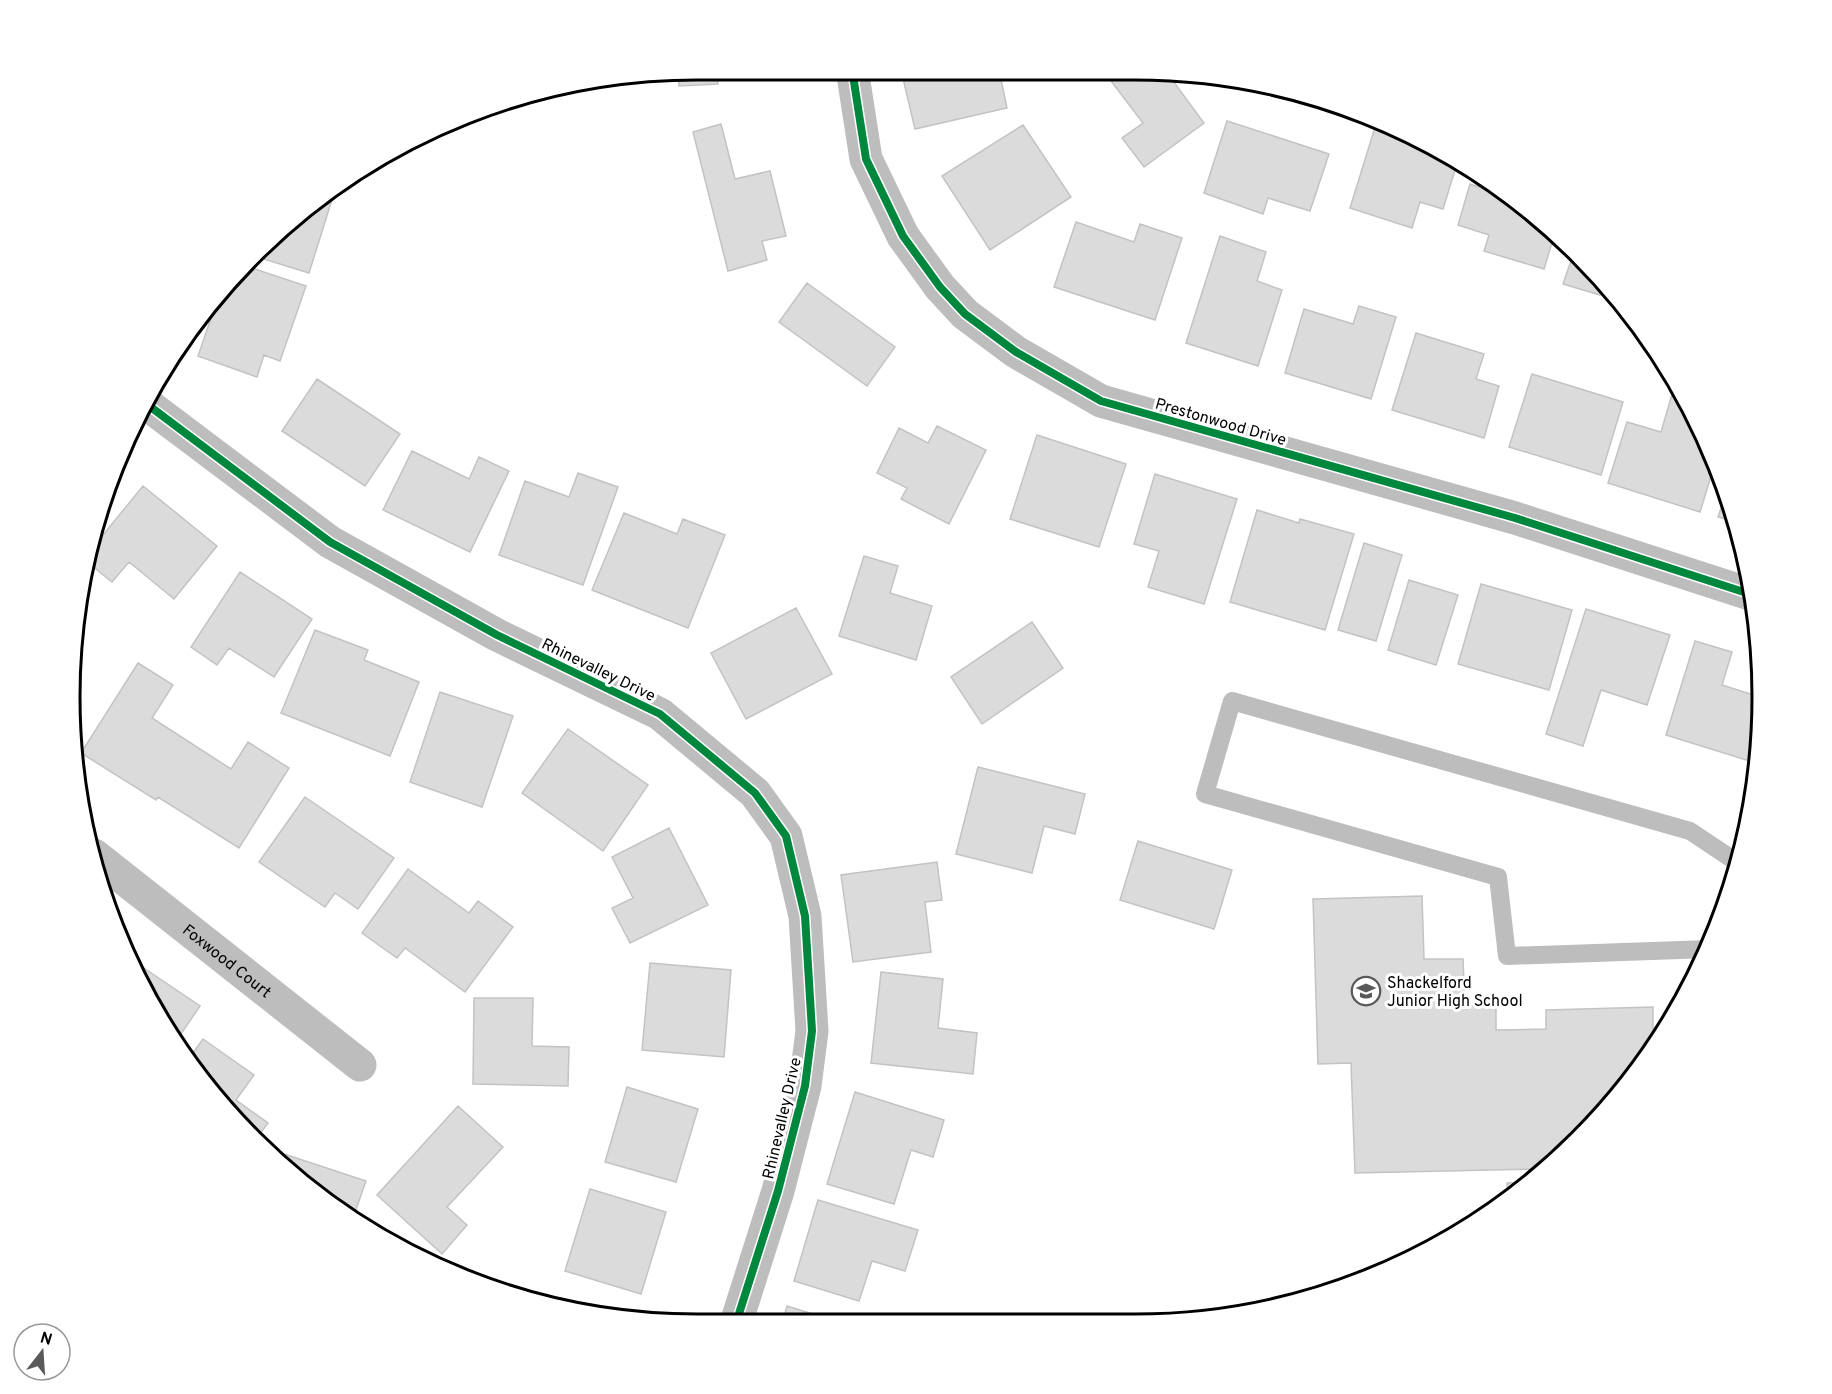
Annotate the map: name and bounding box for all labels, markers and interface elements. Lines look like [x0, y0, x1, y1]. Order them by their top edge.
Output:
street label: Prestonwood Drive [1153, 395, 1288, 451]
street label: Rhinevalley Drive [538, 635, 658, 707]
street label: Foxwood Court [178, 921, 275, 1003]
place label: Shackelford Junior High School [1387, 974, 1523, 1012]
school or university icon: Shackelford Junior High School [1350, 975, 1382, 1007]
street label: Rhinevalley Drive [759, 1056, 807, 1181]
north arrow [12, 1322, 72, 1382]
text: N [37, 1328, 54, 1351]

